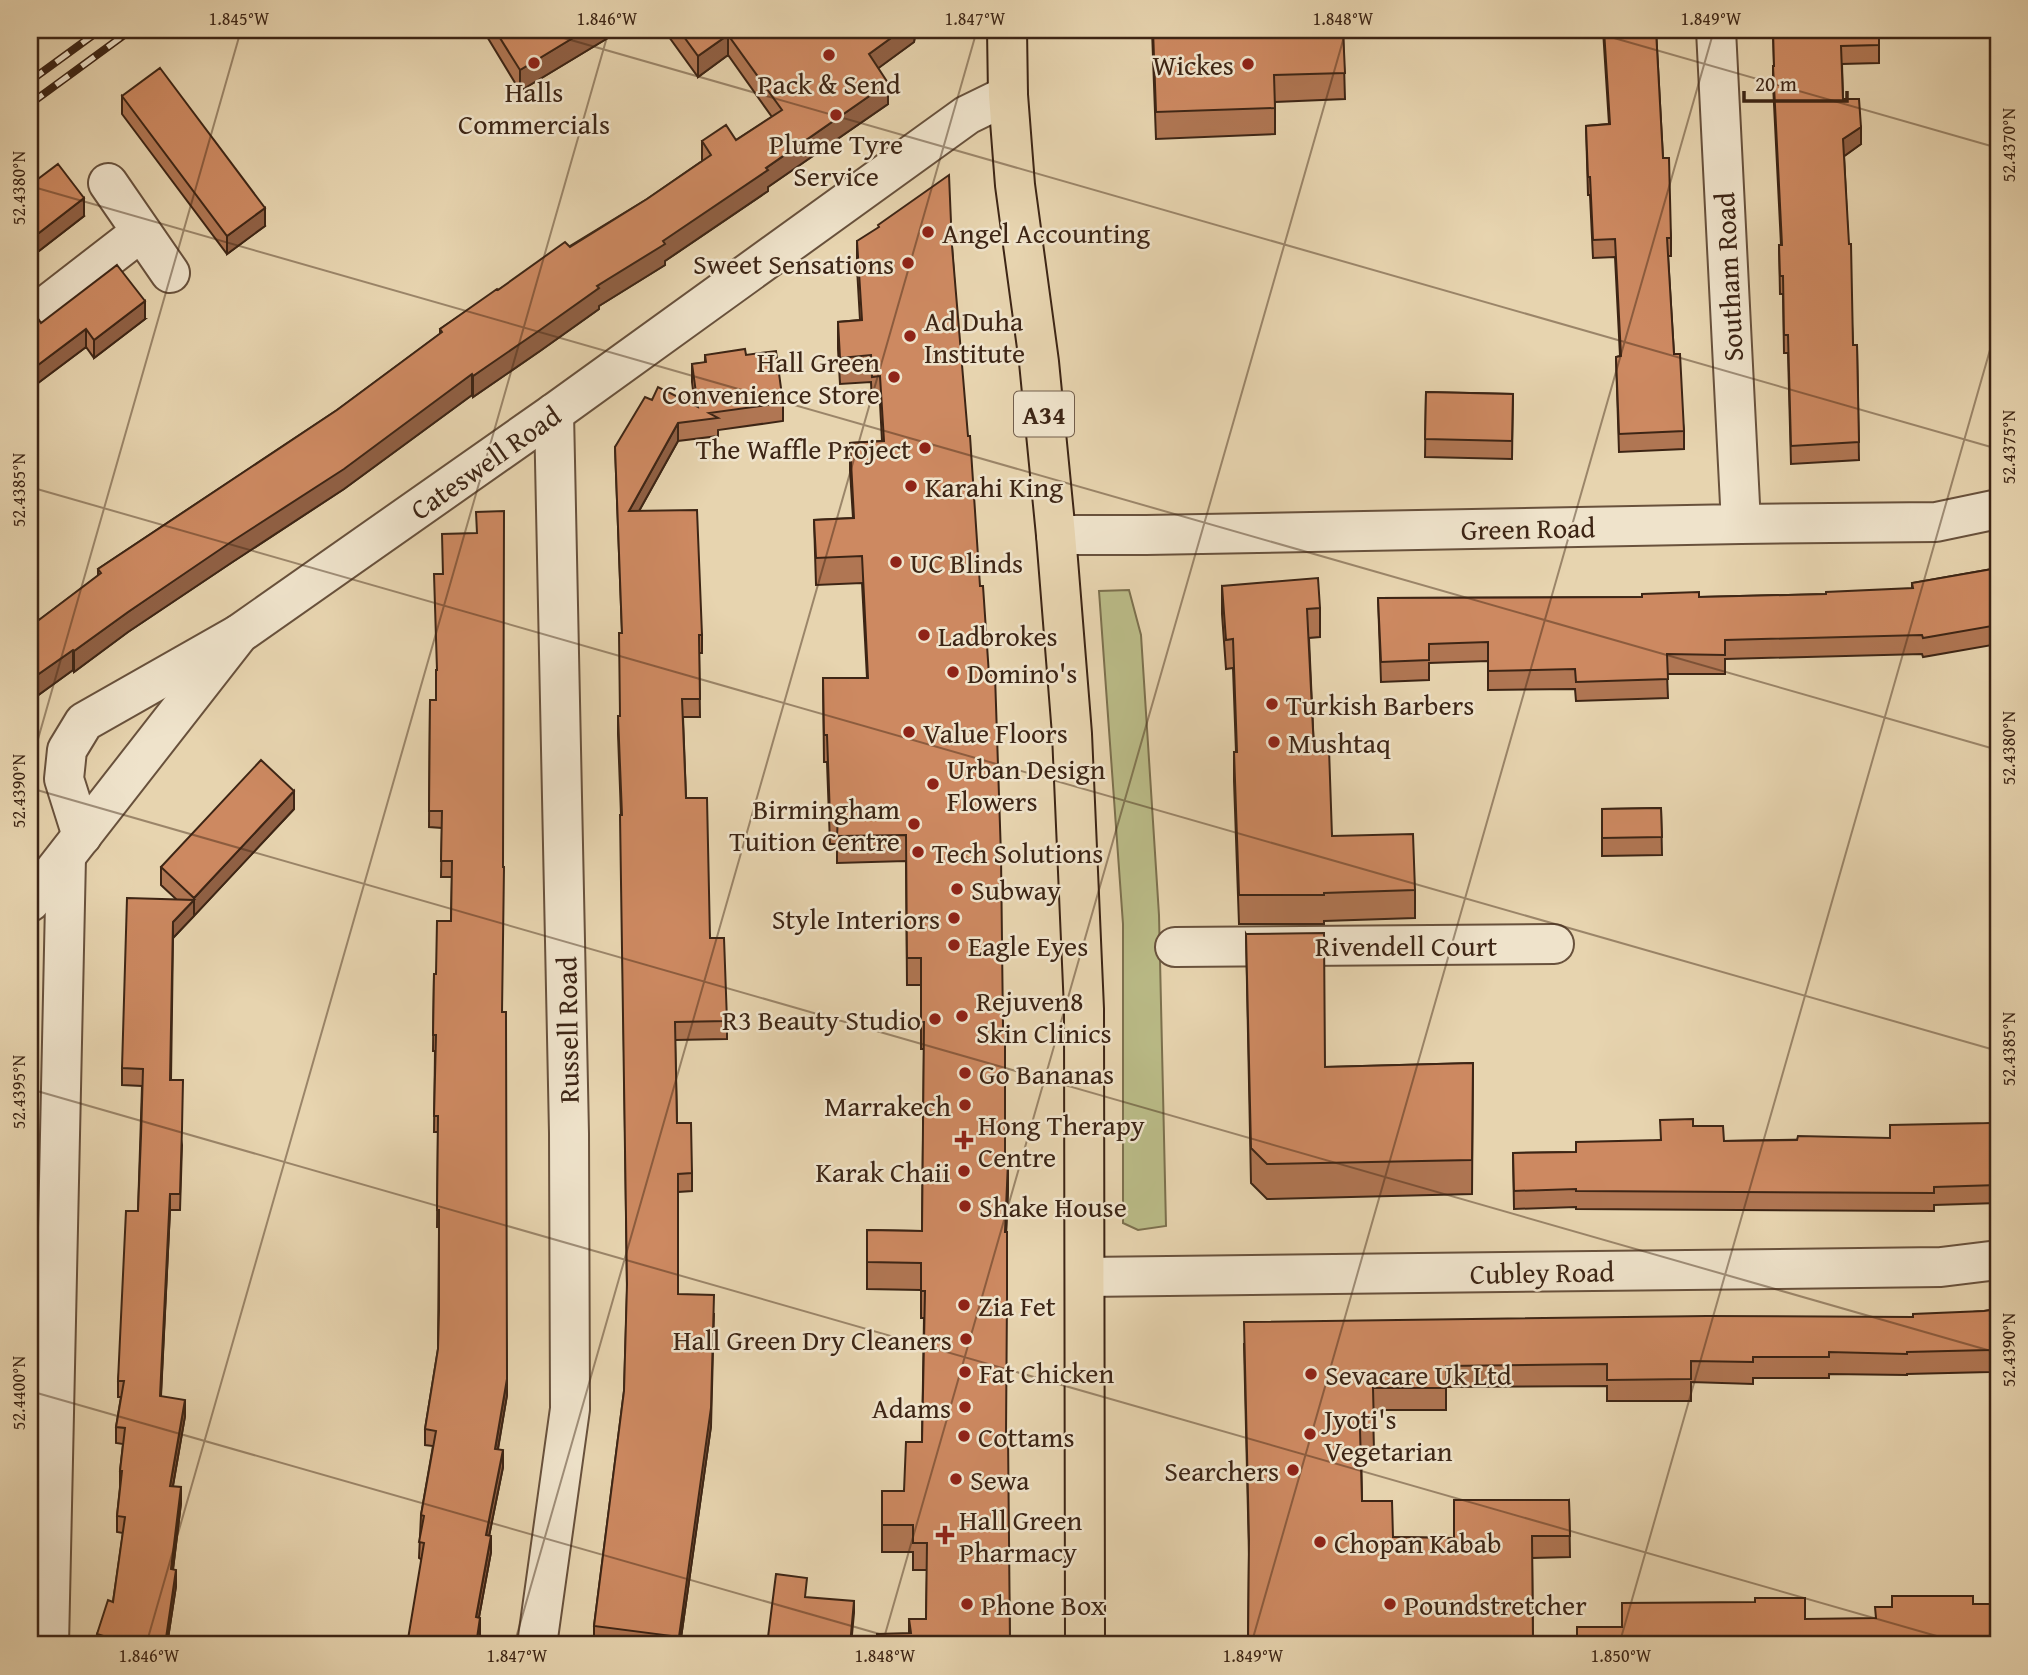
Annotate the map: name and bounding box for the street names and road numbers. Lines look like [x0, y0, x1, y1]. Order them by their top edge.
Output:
street label: Southam Road [1703, 191, 1753, 363]
road number: A34 [1014, 392, 1074, 436]
street label: Cateswell Road [401, 395, 569, 529]
street label: Green Road [1460, 506, 1596, 550]
street label: Rivendell Court [1315, 925, 1497, 966]
street label: Russell Road [545, 956, 589, 1104]
street label: Cubley Road [1469, 1250, 1615, 1294]

